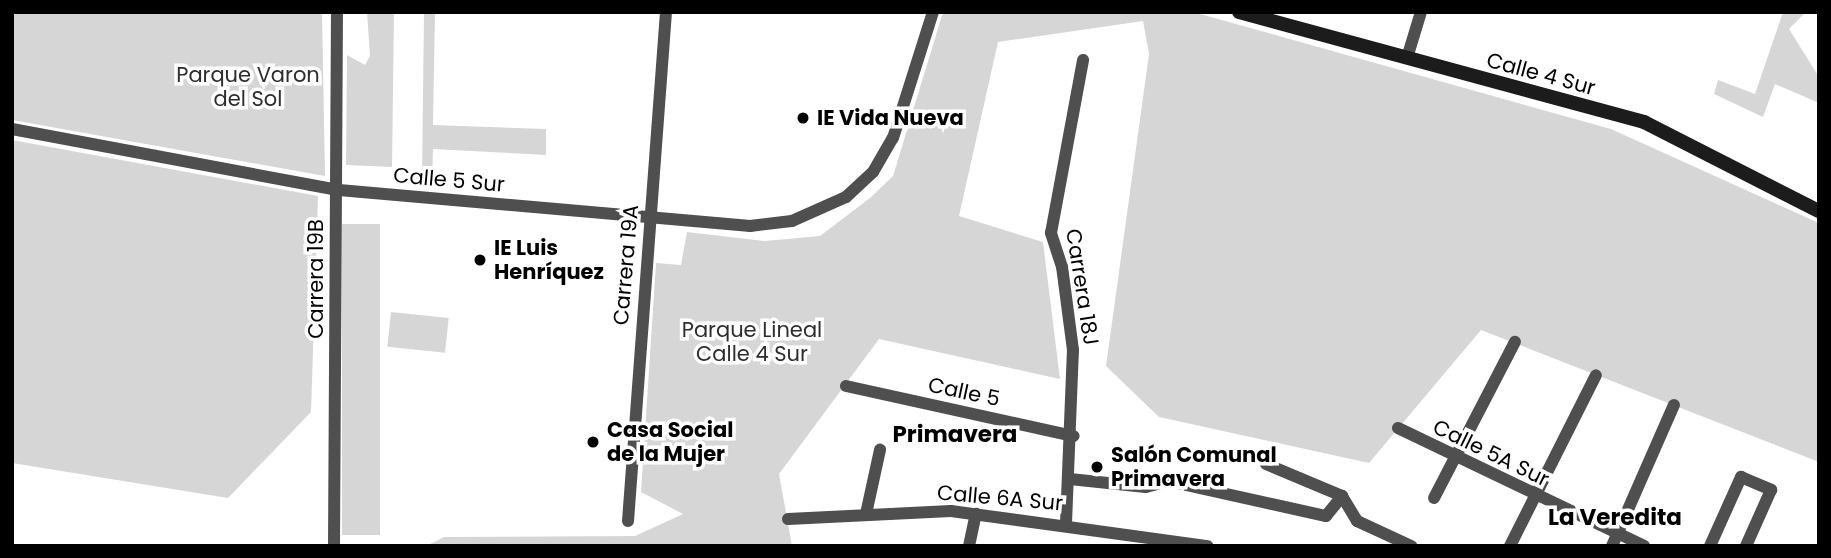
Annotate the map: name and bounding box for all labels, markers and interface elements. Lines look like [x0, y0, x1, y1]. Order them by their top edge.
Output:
street label: Calle 4 Sur [1484, 47, 1598, 101]
park label: Parque Varon del Sol [176, 62, 320, 112]
place label: IE Vida Nueva [817, 105, 964, 131]
marker: IE Vida Nueva [795, 110, 811, 126]
street label: Calle 5 Sur [392, 163, 506, 197]
street label: Carrera 19A [608, 204, 644, 326]
street label: Carrera 19B [303, 219, 329, 339]
street label: Carrera 18J [1060, 227, 1104, 347]
place label: IE Luis Henríquez [494, 235, 604, 285]
marker: IE Luis Henríquez [472, 252, 488, 268]
park label: Parque Lineal Calle 4 Sur [682, 317, 822, 367]
street label: Calle 5 [926, 372, 1002, 412]
street label: Calle 5A Sur [1429, 414, 1553, 492]
place label: Casa Social de la Mujer [607, 417, 733, 467]
district label: Primavera [893, 420, 1017, 448]
marker: Casa Social de la Mujer [585, 434, 601, 450]
place label: Salón Comunal Primavera [1111, 442, 1277, 492]
marker: Salón Comunal Primavera [1089, 459, 1105, 475]
street label: Calle 6A Sur [936, 480, 1064, 516]
district label: La Veredita [1548, 503, 1682, 531]

